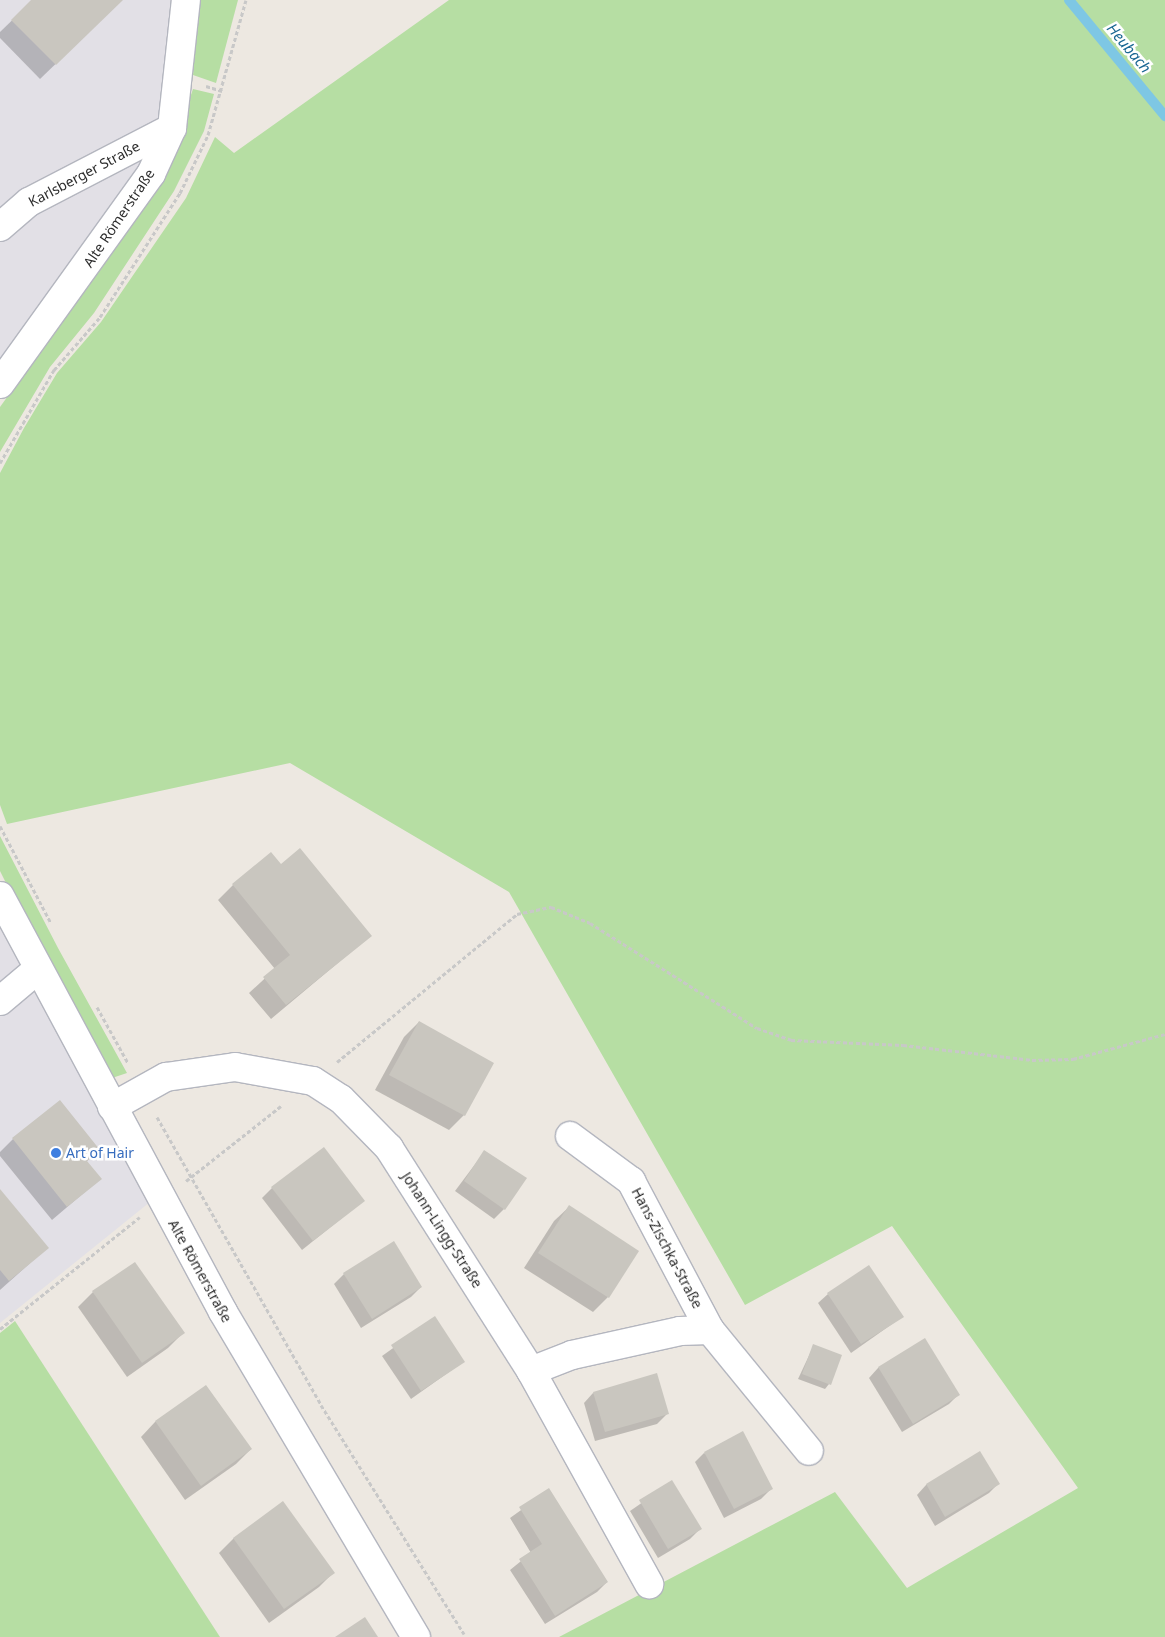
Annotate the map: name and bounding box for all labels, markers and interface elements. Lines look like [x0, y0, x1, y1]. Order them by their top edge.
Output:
water label: Heubach [1103, 20, 1155, 76]
street label: Karlsberger Straße [26, 138, 142, 210]
street label: Alte Römerstraße [80, 166, 158, 270]
place label: Art of Hair [66, 1145, 134, 1161]
marker: Art of Hair [50, 1147, 62, 1159]
street label: Johann-Lingg-Straße [398, 1169, 486, 1291]
street label: Hans-Zischka-Straße [628, 1185, 706, 1311]
street label: Alte Römerstraße [165, 1217, 235, 1325]

